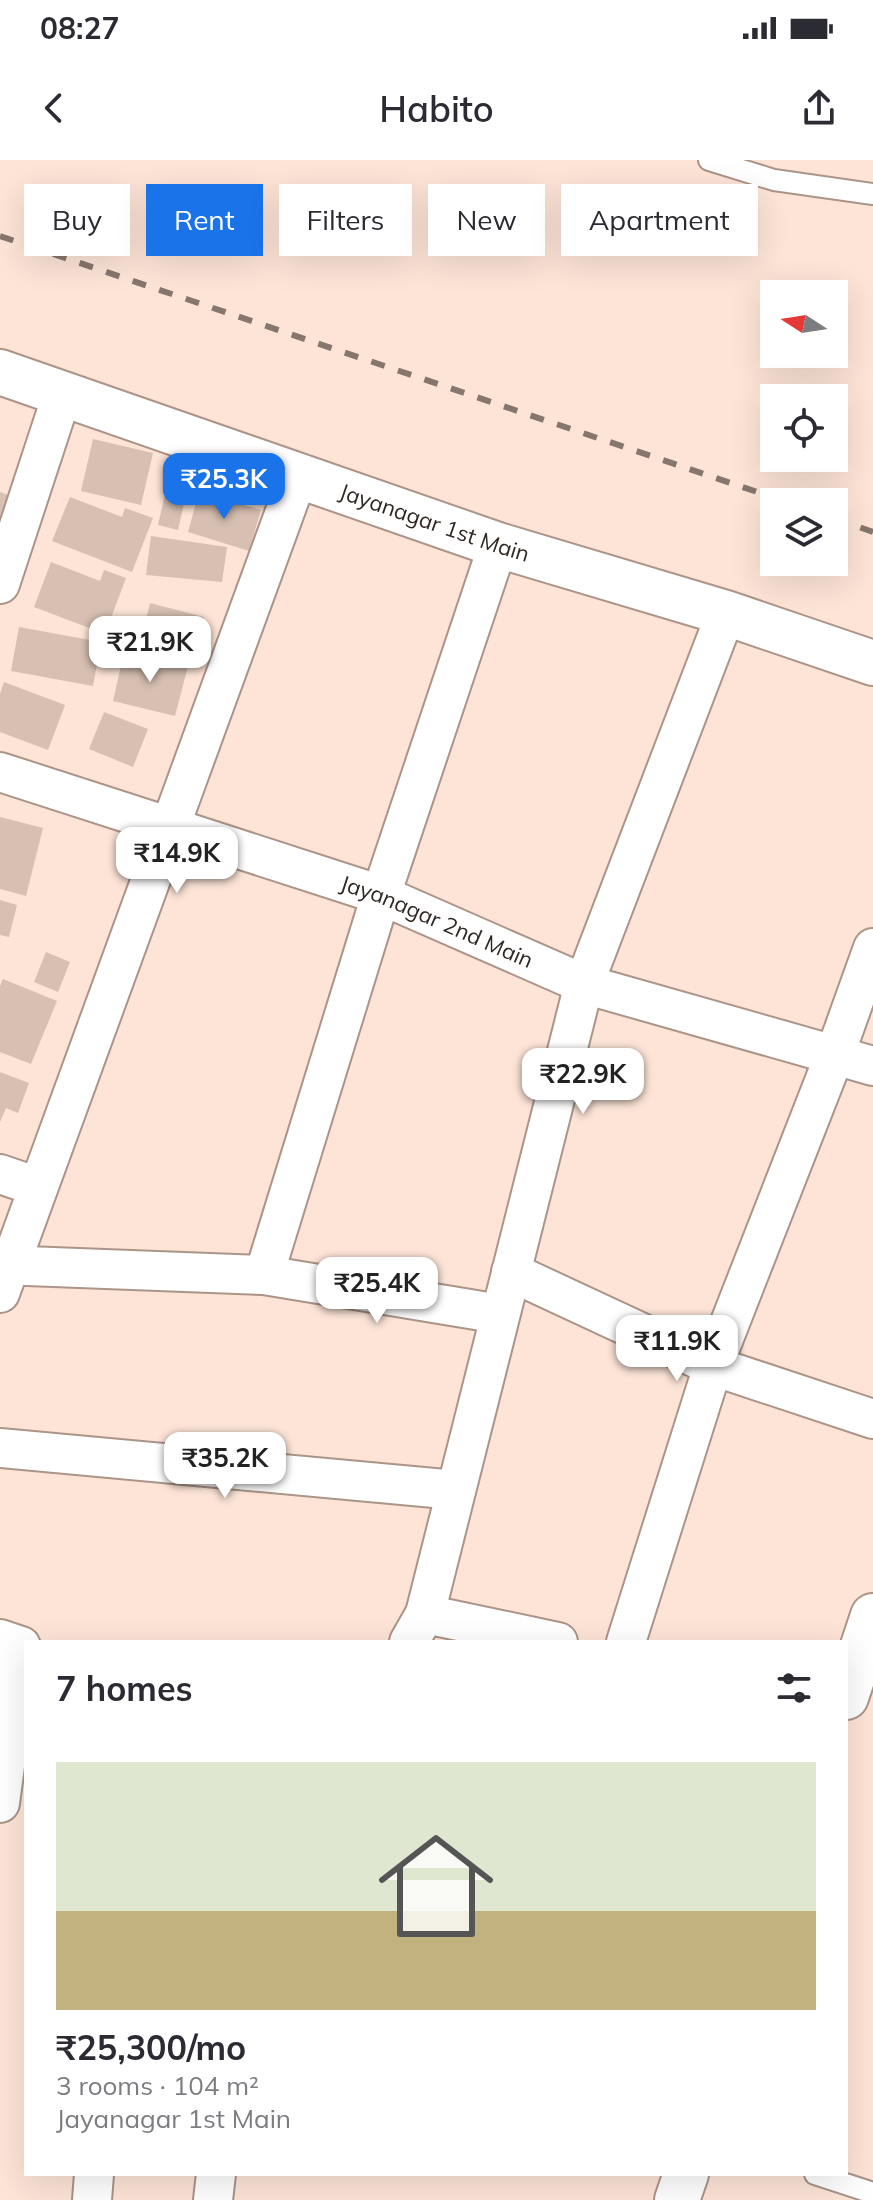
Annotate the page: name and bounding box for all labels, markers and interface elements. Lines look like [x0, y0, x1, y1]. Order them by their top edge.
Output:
text: 08:27 [40, 9, 119, 47]
icon: back [32, 86, 76, 130]
text: Habito [379, 86, 494, 131]
icon: share [797, 86, 841, 130]
chip: Buy [24, 184, 130, 256]
chip: Rent [146, 184, 263, 256]
chip: Filters [279, 184, 412, 256]
chip: New [428, 184, 545, 256]
chip: Apartment [561, 184, 758, 256]
north arrow [760, 280, 848, 368]
map controls [760, 280, 848, 576]
button: locate [760, 384, 848, 472]
pin: ₹25.3K [159, 453, 289, 521]
text: ₹25.3K [181, 462, 267, 495]
street label: Jayanagar 1st Main [336, 477, 533, 568]
button: layers [760, 488, 848, 576]
pin: ₹21.9K [85, 616, 215, 684]
text: ₹21.9K [107, 625, 193, 658]
pin: ₹14.9K [112, 827, 242, 895]
text: ₹14.9K [134, 836, 220, 869]
street label: Jayanagar 2nd Main [337, 869, 538, 974]
pin: ₹22.9K [518, 1048, 648, 1116]
text: ₹22.9K [540, 1057, 626, 1090]
pin: ₹25.4K [312, 1257, 442, 1325]
text: ₹25.4K [334, 1266, 420, 1299]
pin: ₹11.9K [612, 1315, 742, 1383]
text: ₹11.9K [634, 1324, 720, 1357]
pin: ₹35.2K [160, 1432, 290, 1500]
text: ₹35.2K [182, 1441, 268, 1474]
icon: filters [772, 1666, 816, 1710]
text: 7 homes [56, 1667, 193, 1710]
icon: home [364, 1814, 508, 1958]
text: ₹25,300/mo [56, 2026, 246, 2069]
text: 3 rooms · 104 m² [56, 2069, 259, 2102]
text: Jayanagar 1st Main [56, 2102, 291, 2135]

